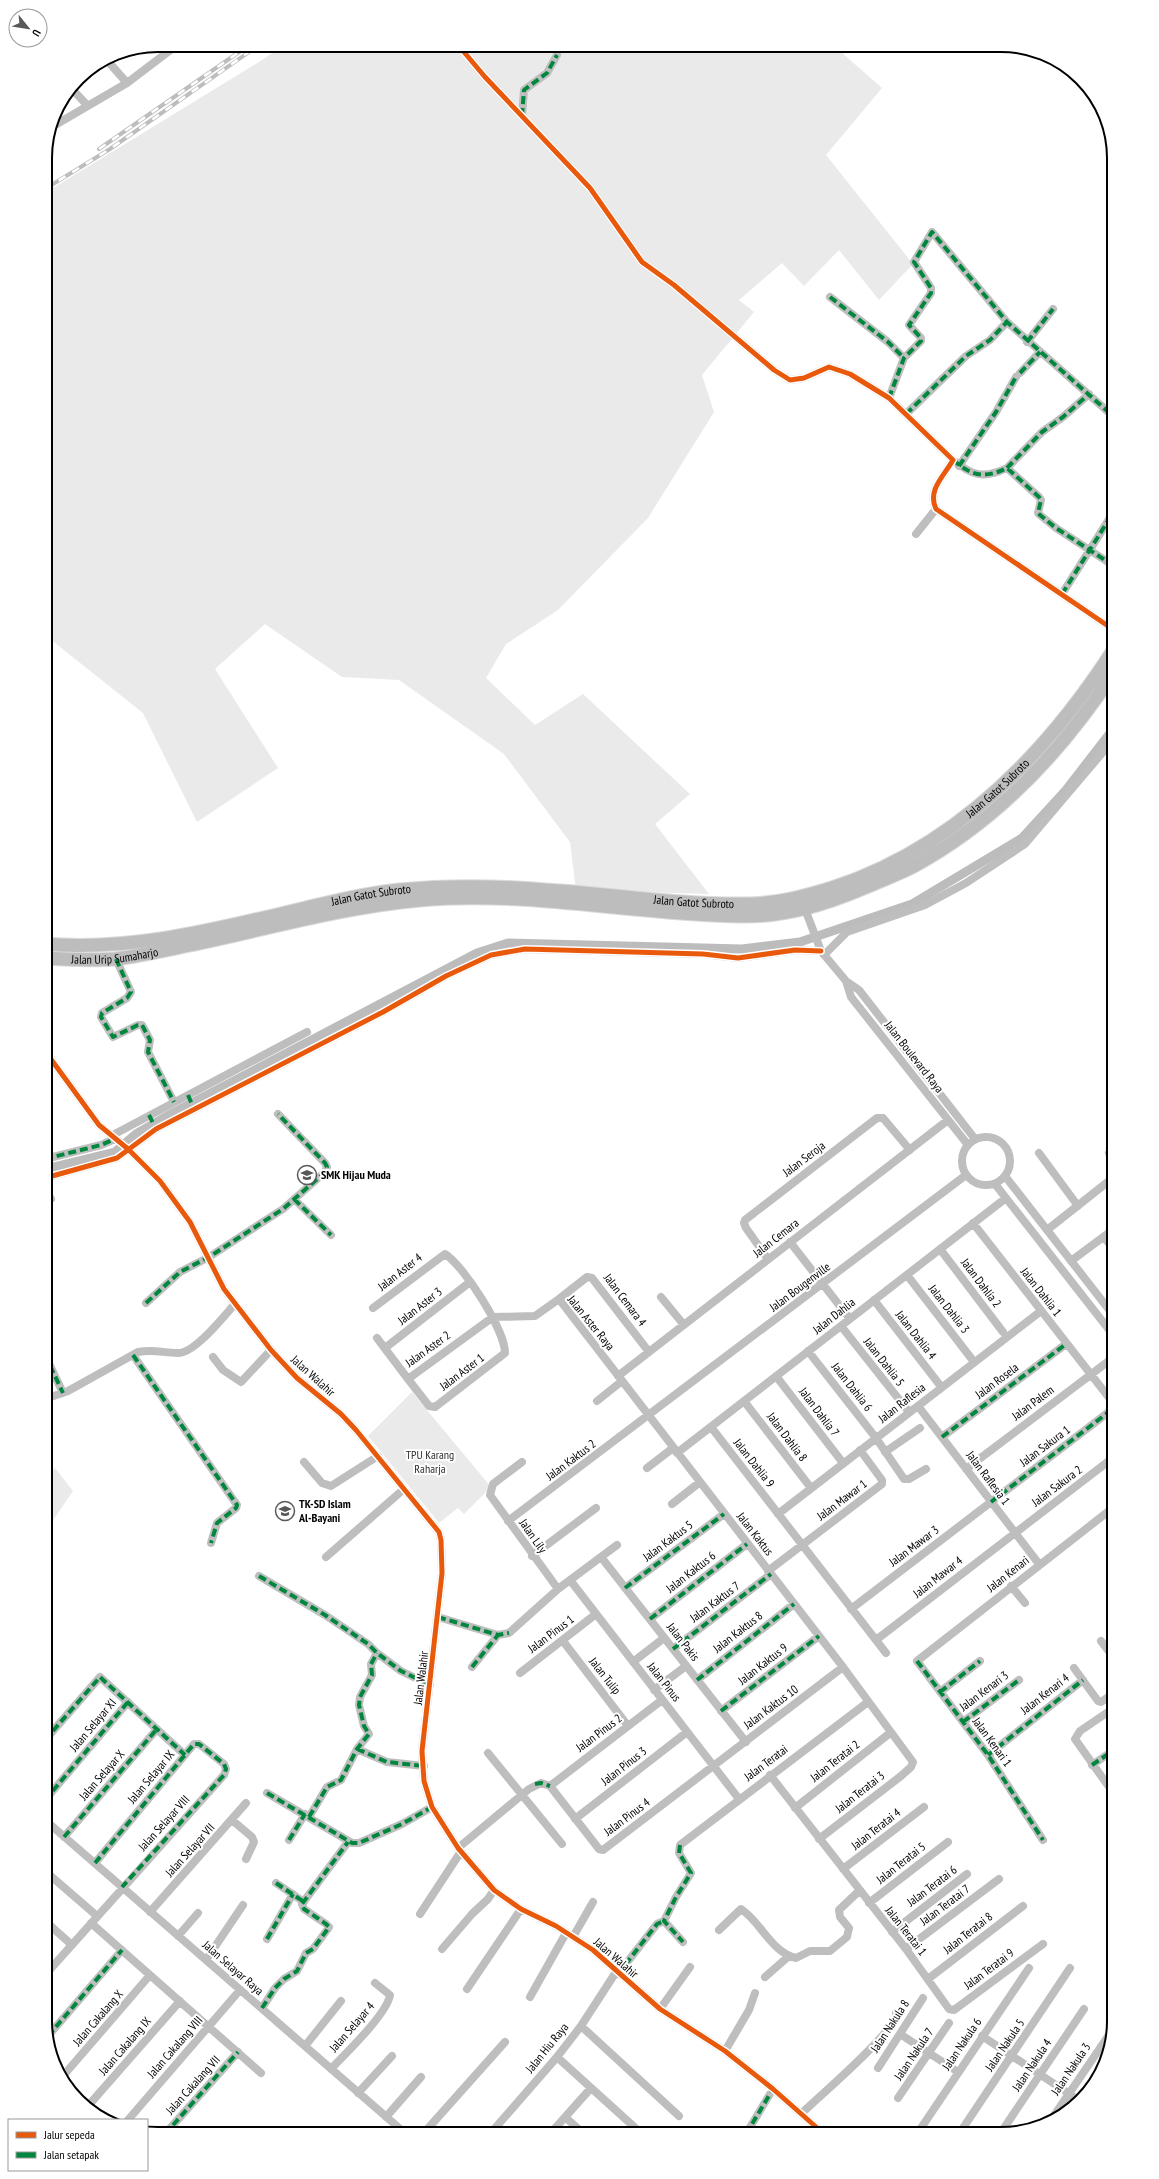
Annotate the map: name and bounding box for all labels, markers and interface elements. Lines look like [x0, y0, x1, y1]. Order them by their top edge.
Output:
north arrow [8, 8, 48, 48]
text: U [29, 27, 44, 39]
street label: Jalan Gatot Subroto [962, 755, 1032, 821]
street label: Jalan Gatot Subroto [329, 881, 411, 909]
street label: Jalan Gatot Subroto [652, 892, 734, 911]
street label: Jalan Urip Sumaharjo [70, 944, 159, 967]
street label: Jalan Boulevard Raya [881, 1017, 947, 1096]
street label: Jalan Seroja [779, 1138, 828, 1180]
school or university icon: SMK Hijau Muda [296, 1164, 318, 1186]
place label: SMK Hijau Muda [321, 1167, 391, 1182]
street label: Jalan Cemara [749, 1215, 802, 1261]
street label: Jalan Aster 4 [374, 1249, 425, 1294]
street label: Jalan Dahlia 2 [957, 1254, 1005, 1310]
street label: Jalan Bougenville [765, 1259, 833, 1315]
street label: Jalan Dahlia 1 [1017, 1264, 1065, 1319]
street label: Jalan Cemara 4 [600, 1270, 650, 1329]
street label: Jalan Dahlia 3 [925, 1281, 973, 1336]
street label: Jalan Aster 3 [394, 1284, 445, 1328]
street label: Jalan Aster Raya [564, 1291, 618, 1353]
street label: Jalan Dahlia [809, 1294, 858, 1337]
street label: Jalan Dahlia 4 [892, 1307, 940, 1362]
street label: Jalan Aster 2 [401, 1327, 453, 1371]
street label: Jalan Dahlia 5 [860, 1334, 908, 1389]
street label: Jalan Aster 1 [436, 1350, 487, 1394]
street label: Jalan Walahir [287, 1351, 339, 1400]
street label: Jalan Dahlia 6 [828, 1359, 876, 1414]
street label: Jalan Rosela [971, 1359, 1021, 1402]
street label: Jalan Raflesia [874, 1379, 928, 1426]
street label: Jalan Palem [1008, 1382, 1057, 1424]
street label: Jalan Dahlia 7 [795, 1383, 843, 1439]
street label: Jalan Dahlia 8 [763, 1408, 811, 1464]
street label: Jalan Sakura 1 [1016, 1422, 1073, 1470]
street label: Jalan Dahlia 9 [730, 1435, 778, 1490]
street label: Jalan Kaktus 2 [542, 1436, 599, 1484]
park label: TPU Karang Raharja [406, 1447, 454, 1476]
street label: Jalan Raflesia 1 [963, 1447, 1014, 1508]
street label: Jalan Sakura 2 [1028, 1462, 1085, 1510]
street label: Jalan Mawar 1 [813, 1476, 870, 1524]
place label: TK-SD Islam Al-Bayani [298, 1496, 351, 1525]
school or university icon: TK-SD Islam Al-Bayani [274, 1500, 296, 1522]
street label: Jalan Kaktus [733, 1508, 777, 1558]
street label: Jalan Lily [516, 1515, 551, 1556]
street label: Jalan Kaktus 5 [639, 1517, 696, 1565]
street label: Jalan Mawar 3 [885, 1522, 942, 1570]
street label: Jalan Kaktus 6 [662, 1548, 718, 1596]
street label: Jalan Mawar 4 [909, 1552, 966, 1601]
street label: Jalan Kenari [983, 1552, 1032, 1595]
street label: Jalan Kaktus 7 [686, 1578, 743, 1626]
street label: Jalan Kaktus 8 [709, 1608, 765, 1656]
street label: Jalan Pinus 1 [524, 1611, 577, 1656]
street label: Jalan Pakis [663, 1619, 703, 1664]
street label: Jalan Kaktus 9 [734, 1640, 790, 1688]
street label: Jalan Walahir [410, 1649, 431, 1707]
street label: Jalan Tulip [586, 1653, 625, 1697]
street label: Jalan Pinus [644, 1658, 684, 1704]
street label: Jalan Kenari 3 [955, 1667, 1011, 1714]
street label: Jalan Kenari 4 [1017, 1670, 1072, 1718]
street label: Jalan Kaktus 10 [740, 1681, 801, 1732]
street label: Jalan Selayar XI [66, 1695, 119, 1755]
street label: Jalan Pinus 2 [572, 1710, 625, 1755]
street label: Jalan Kenari 1 [969, 1713, 1015, 1769]
street label: Jalan Teratai 2 [806, 1737, 862, 1785]
street label: Jalan Teratai [740, 1741, 790, 1784]
street label: Jalan Pinus 3 [597, 1743, 649, 1789]
street label: Jalan Selayar X [75, 1746, 128, 1804]
street label: Jalan Selayar IX [123, 1747, 177, 1807]
street label: Jalan Teratai 3 [831, 1768, 887, 1816]
street label: Jalan Selayar VIII [135, 1792, 193, 1854]
street label: Jalan Pinus 4 [600, 1794, 653, 1839]
street label: Jalan Teratai 4 [847, 1804, 904, 1853]
street label: Jalan Selayar VII [162, 1820, 218, 1880]
street label: Jalan Teratai 5 [872, 1839, 928, 1887]
street label: Jalan Teratai 6 [903, 1862, 960, 1910]
street label: Jalan Teratai 7 [916, 1881, 973, 1929]
street label: Jalan Teratai 1 [882, 1902, 930, 1958]
street label: Jalan Teratai 8 [939, 1909, 995, 1957]
street label: Jalan Walahir [590, 1934, 642, 1982]
street label: Jalan Selayar Raya [199, 1936, 267, 1998]
street label: Jalan Teratai 9 [960, 1945, 1017, 1993]
street label: Jalan Cakalang X [69, 1987, 126, 2049]
street label: Jalan Nakula 8 [866, 1997, 912, 2056]
street label: Jalan Selayar 4 [325, 1998, 378, 2055]
street label: Jalan Cakalang VIII [143, 2013, 206, 2081]
street label: Jalan Cakalang IX [95, 2014, 154, 2079]
street label: Jalan Nakula 6 [938, 2015, 985, 2074]
street label: Jalan Nakula 5 [981, 2016, 1028, 2075]
street label: Jalan Hiu Raya [521, 2020, 571, 2076]
street label: Jalan Nakula 7 [890, 2025, 937, 2084]
street label: Jalan Nakula 4 [1008, 2035, 1055, 2095]
street label: Jalan Nakula 3 [1047, 2040, 1094, 2099]
street label: Jalan Cakalang VII [162, 2052, 223, 2118]
legend [8, 2119, 148, 2171]
text: Jalur sepeda [43, 2127, 95, 2142]
text: Jalan setapak [43, 2147, 99, 2162]

